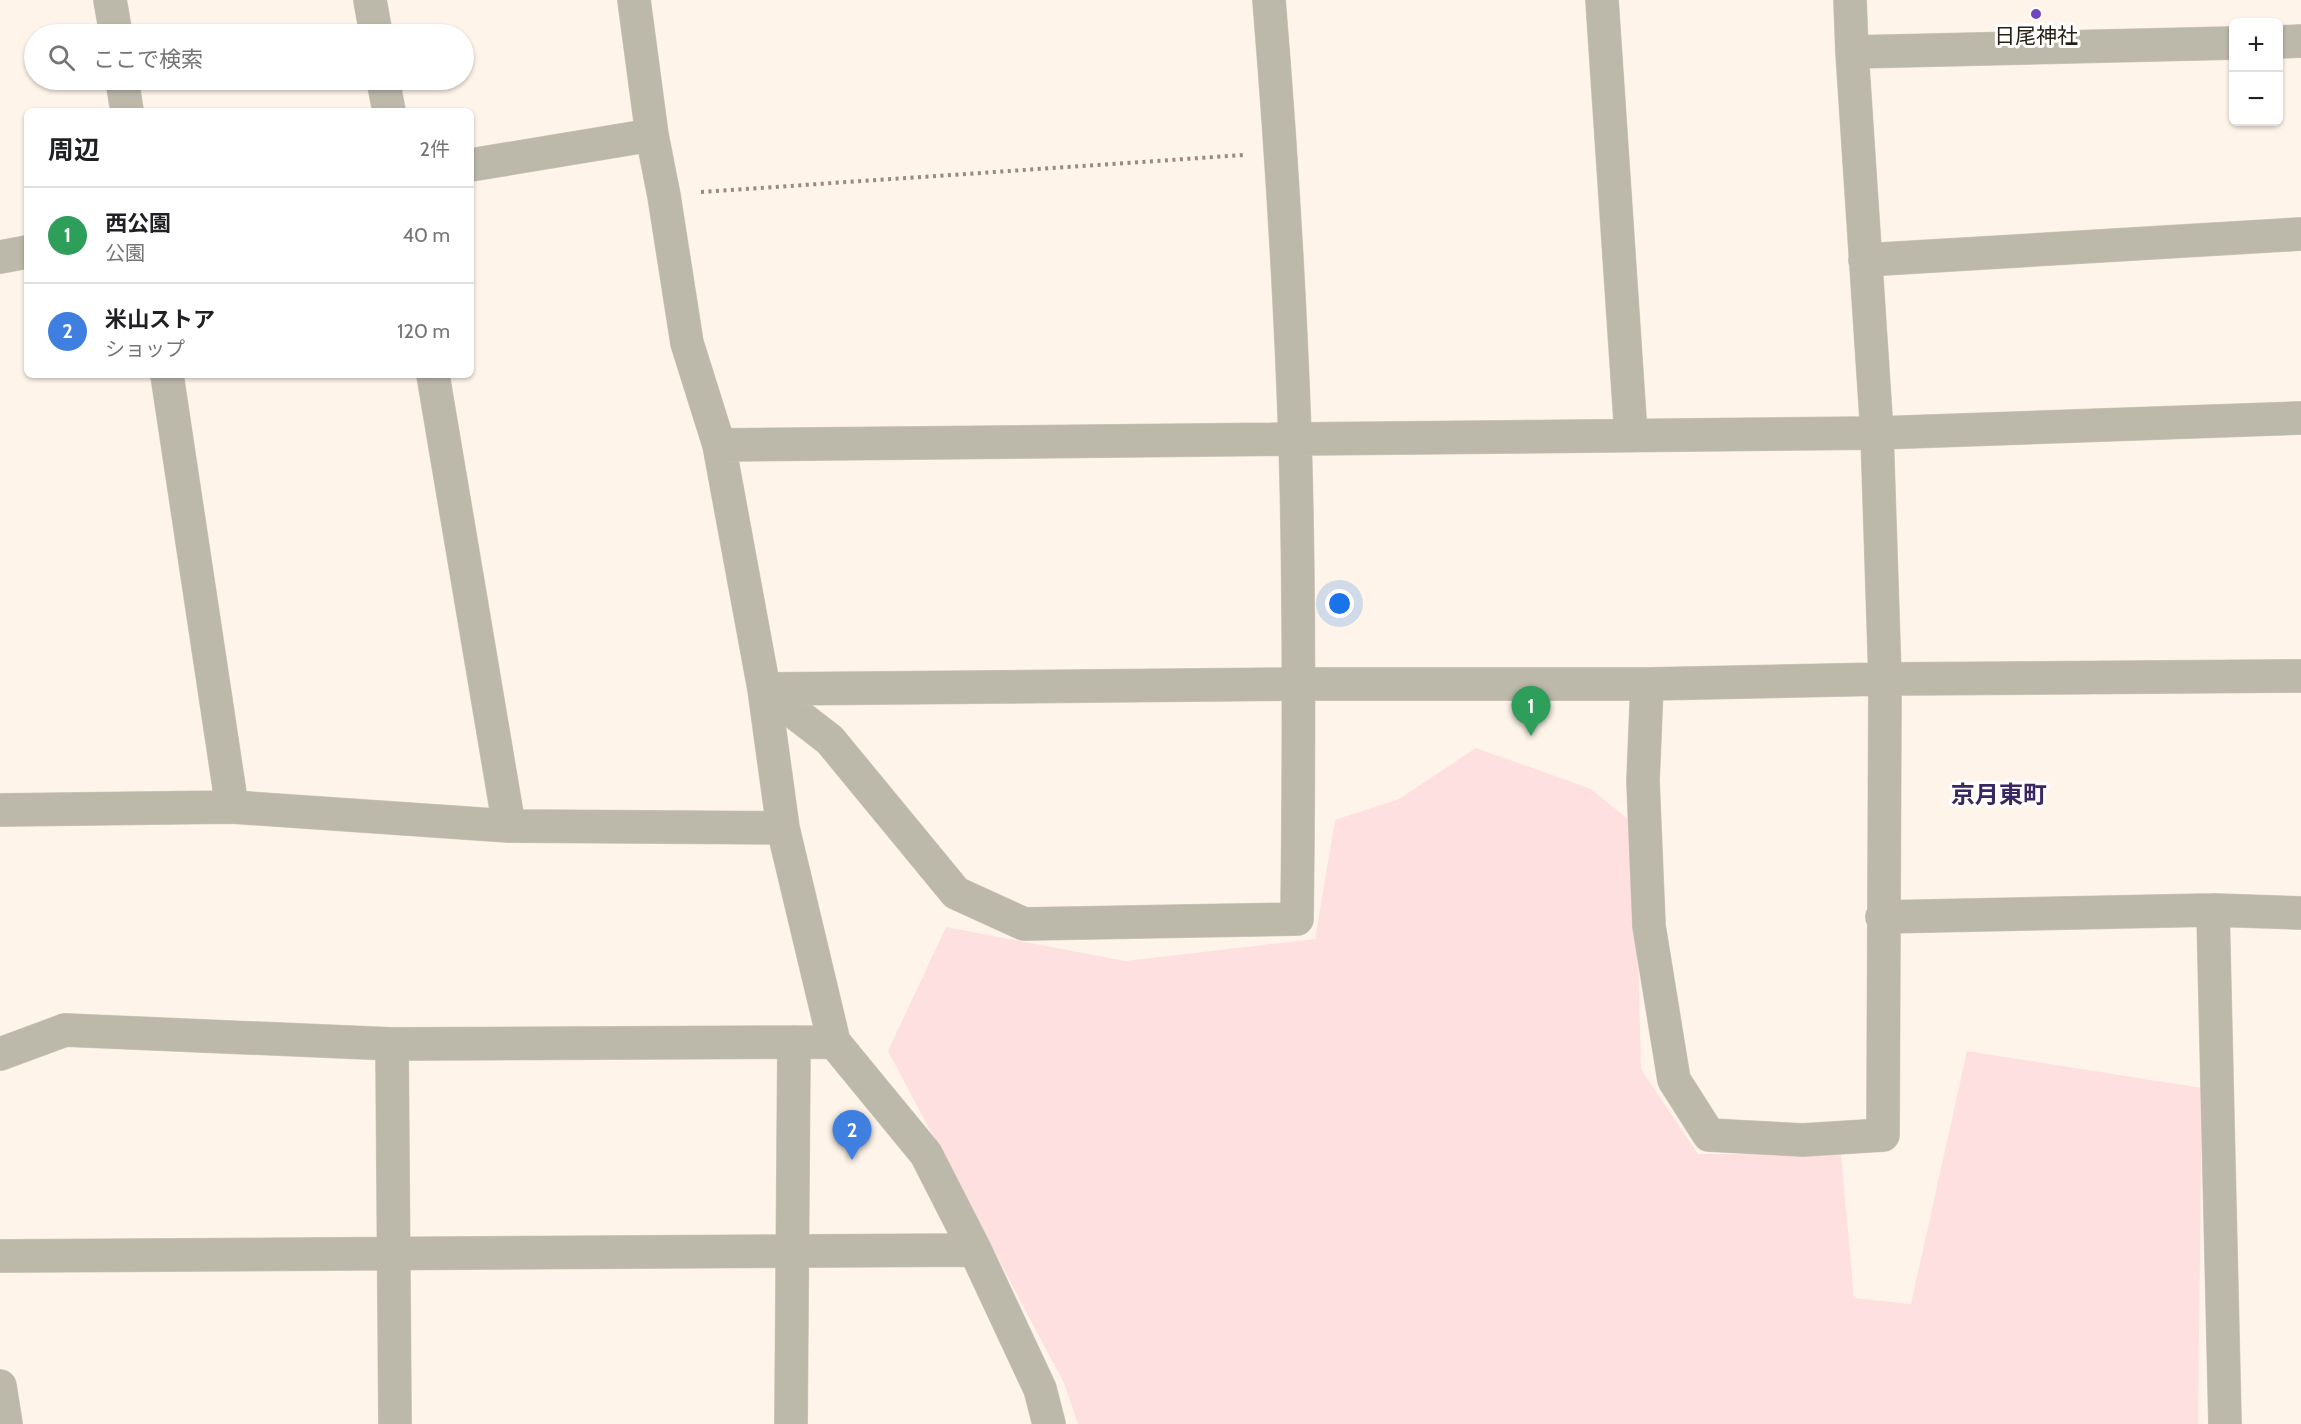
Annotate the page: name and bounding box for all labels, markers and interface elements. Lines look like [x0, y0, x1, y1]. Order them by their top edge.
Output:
marker: 日尾神社 [2029, 7, 2043, 21]
map controls [2229, 18, 2283, 126]
button: + [2229, 18, 2283, 72]
place label: 日尾神社 [1994, 23, 2078, 48]
search box [24, 24, 474, 90]
icon: search [45, 41, 78, 74]
text: ここで検索 [93, 46, 203, 73]
button: − [2229, 72, 2283, 126]
text: 周辺 [48, 134, 100, 166]
text: 2件 [420, 137, 450, 161]
text: 西公園 [105, 210, 171, 237]
text: 1 [64, 223, 71, 247]
text: 40 m [402, 223, 450, 247]
text: 公園 [105, 241, 145, 265]
text: 米山ストア [105, 306, 215, 333]
text: 2 [62, 319, 73, 343]
text: 120 m [397, 319, 450, 343]
text: ショップ [105, 337, 185, 361]
your location [1325, 589, 1354, 618]
pin: 1 [1512, 686, 1550, 736]
district label: 京月東町 [1951, 780, 2047, 809]
pin: 2 [832, 1110, 872, 1160]

